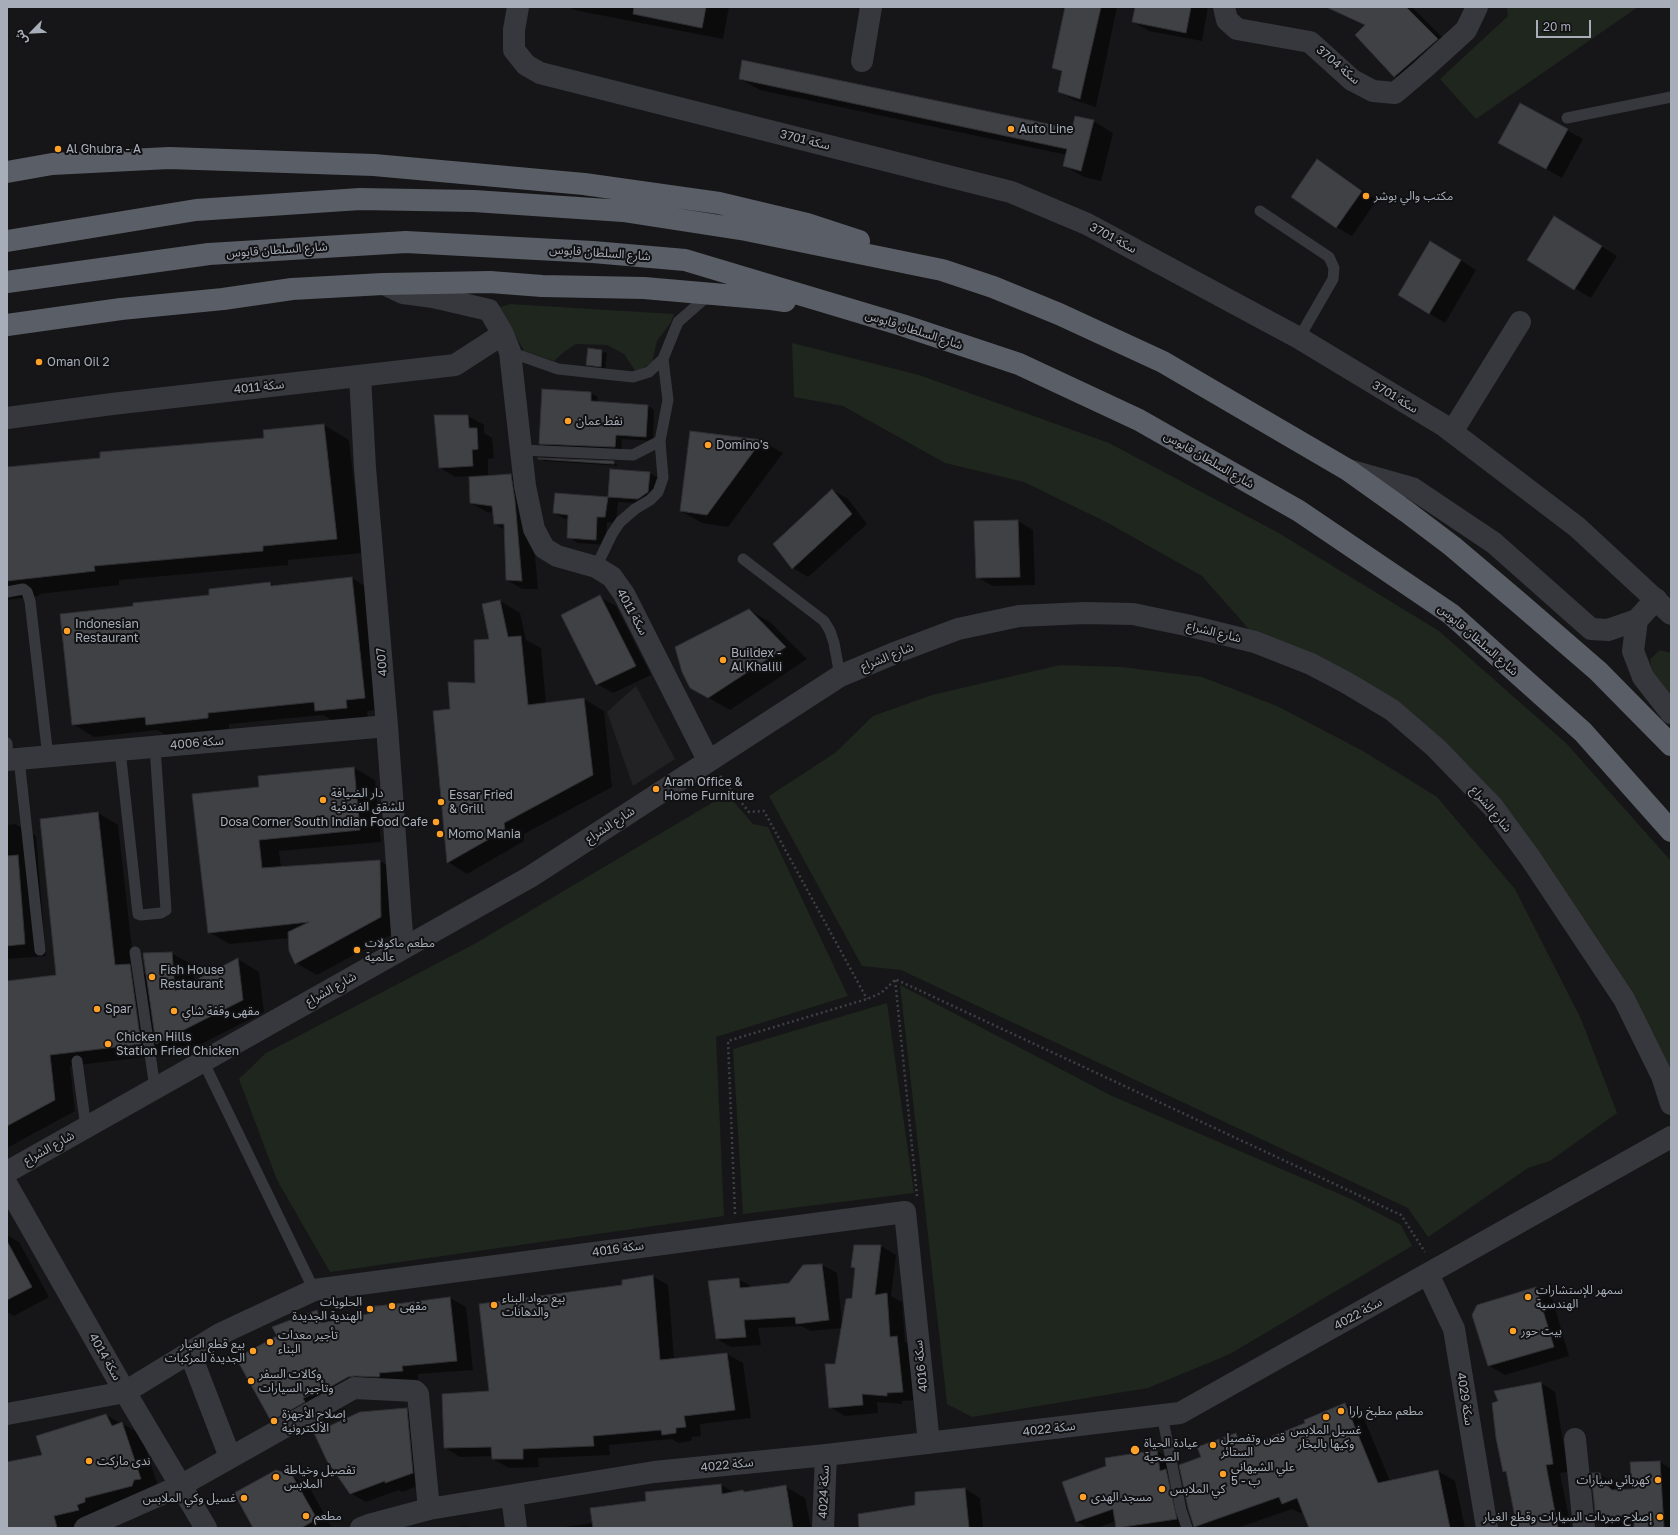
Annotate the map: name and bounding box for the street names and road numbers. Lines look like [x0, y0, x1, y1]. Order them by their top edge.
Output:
street label: سكة 3704 [1313, 43, 1363, 87]
street label: سكة 3701 [779, 127, 831, 153]
street label: سكة 3701 [1087, 220, 1139, 256]
street label: شارع السلطان قابوس [226, 239, 328, 261]
street label: شارع السلطان قابوس [549, 242, 651, 264]
street label: شارع السلطان قابوس [863, 307, 965, 353]
street label: سكة 4011 [233, 377, 285, 397]
street label: سكة 3701 [1369, 378, 1421, 416]
street label: شارع السلطان قابوس [1161, 428, 1257, 492]
street label: سكة 4011 [613, 586, 651, 638]
street label: شارع السلطان قابوس [1435, 601, 1521, 679]
street label: شارع الشراع [1185, 618, 1243, 646]
street label: شارع الشراع [858, 640, 916, 674]
street label: 4007 [374, 647, 390, 677]
street label: سكة 4006 [170, 733, 224, 753]
street label: شارع الشراع [1468, 783, 1514, 835]
street label: شارع الشراع [583, 804, 637, 846]
street label: شارع الشراع [303, 969, 359, 1009]
street label: شارع الشراع [21, 1128, 77, 1168]
street label: سكة 4016 [591, 1238, 645, 1260]
street label: سكة 4022 [1331, 1295, 1385, 1333]
street label: سكة 4014 [86, 1331, 124, 1383]
street label: سكة 4016 [911, 1339, 931, 1393]
street label: سكة 4029 [1454, 1372, 1476, 1426]
street label: سكة 4022 [1022, 1419, 1076, 1439]
street label: سكة 4022 [700, 1455, 754, 1475]
street label: سكة 4024 [816, 1465, 832, 1519]

